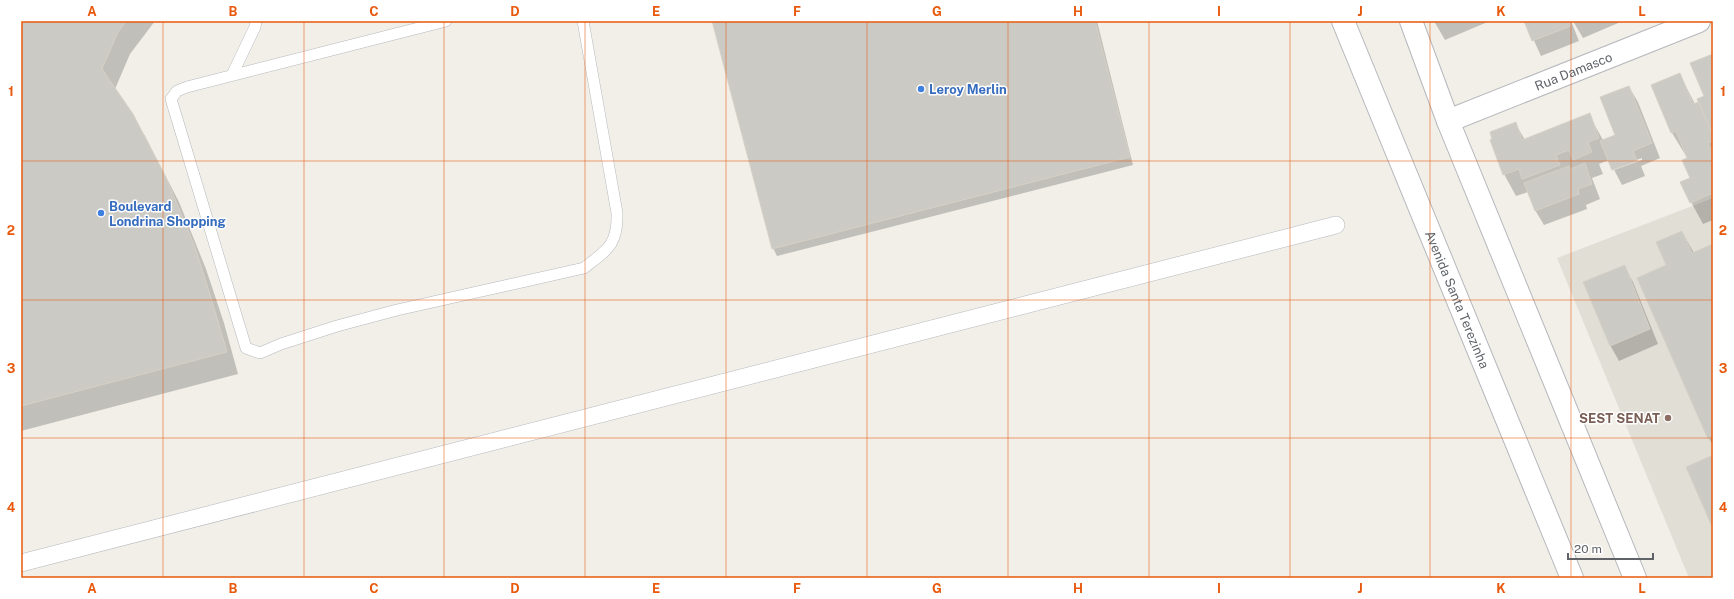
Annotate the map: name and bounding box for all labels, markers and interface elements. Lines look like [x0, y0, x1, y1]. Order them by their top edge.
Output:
text: A [87, 4, 97, 19]
text: B [229, 4, 238, 19]
text: C [369, 4, 379, 19]
text: D [510, 4, 520, 19]
text: E [652, 4, 660, 19]
text: F [793, 4, 801, 19]
text: G [932, 4, 942, 19]
text: H [1073, 4, 1083, 19]
text: I [1217, 4, 1221, 19]
text: J [1357, 4, 1363, 19]
text: K [1496, 4, 1506, 19]
text: L [1638, 4, 1646, 19]
street label: Rua Damasco [1532, 49, 1614, 93]
place label: Leroy Merlin [929, 82, 1007, 97]
text: 1 [8, 84, 14, 99]
marker: Leroy Merlin [916, 84, 926, 94]
text: 1 [1720, 84, 1726, 99]
place label: Boulevard Londrina Shopping [109, 199, 226, 229]
marker: Boulevard Londrina Shopping [96, 208, 106, 218]
text: 2 [7, 223, 15, 238]
text: 2 [1719, 223, 1727, 238]
street label: Avenida Santa Terezinha [1422, 228, 1492, 371]
text: 3 [7, 361, 16, 376]
text: 3 [1719, 361, 1728, 376]
place label: SEST SENAT [1579, 411, 1660, 426]
marker: SEST SENAT [1663, 413, 1673, 423]
text: 4 [7, 500, 16, 515]
text: 4 [1719, 500, 1728, 515]
scale bar [1568, 535, 1653, 561]
text: 20 m [1574, 542, 1602, 556]
text: A [87, 581, 97, 596]
text: B [229, 581, 238, 596]
text: C [369, 581, 379, 596]
text: D [510, 581, 520, 596]
text: E [652, 581, 660, 596]
text: F [793, 581, 801, 596]
text: G [932, 581, 942, 596]
text: H [1073, 581, 1083, 596]
text: I [1217, 581, 1221, 596]
text: J [1357, 581, 1363, 596]
text: K [1496, 581, 1506, 596]
text: L [1638, 581, 1646, 596]

